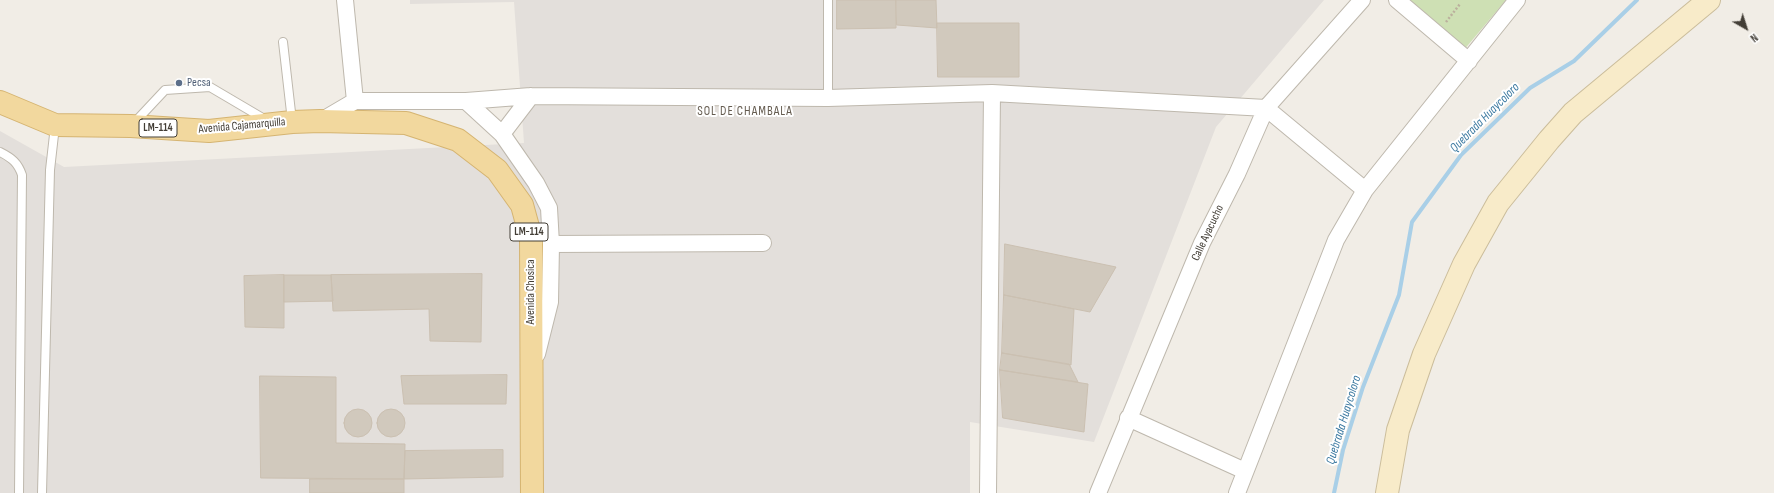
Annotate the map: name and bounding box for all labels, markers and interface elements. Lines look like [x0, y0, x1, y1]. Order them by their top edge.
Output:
north arrow [1726, 8, 1766, 48]
text: N [1747, 31, 1760, 45]
place label: Pecsa [187, 76, 211, 90]
marker: Pecsa [174, 78, 184, 88]
water label: Quebrada Huaycoloro [1447, 80, 1523, 156]
district label: SOL DE CHAMBALA [697, 104, 793, 120]
street label: Avenida Cajamarquilla [198, 115, 286, 137]
road number: LM-114 [139, 119, 177, 137]
street label: Calle Ayacucho [1189, 203, 1227, 263]
road number: LM-114 [510, 223, 548, 241]
street label: Avenida Chosica [524, 259, 538, 325]
water label: Quebrada Huaycoloro [1323, 374, 1365, 466]

